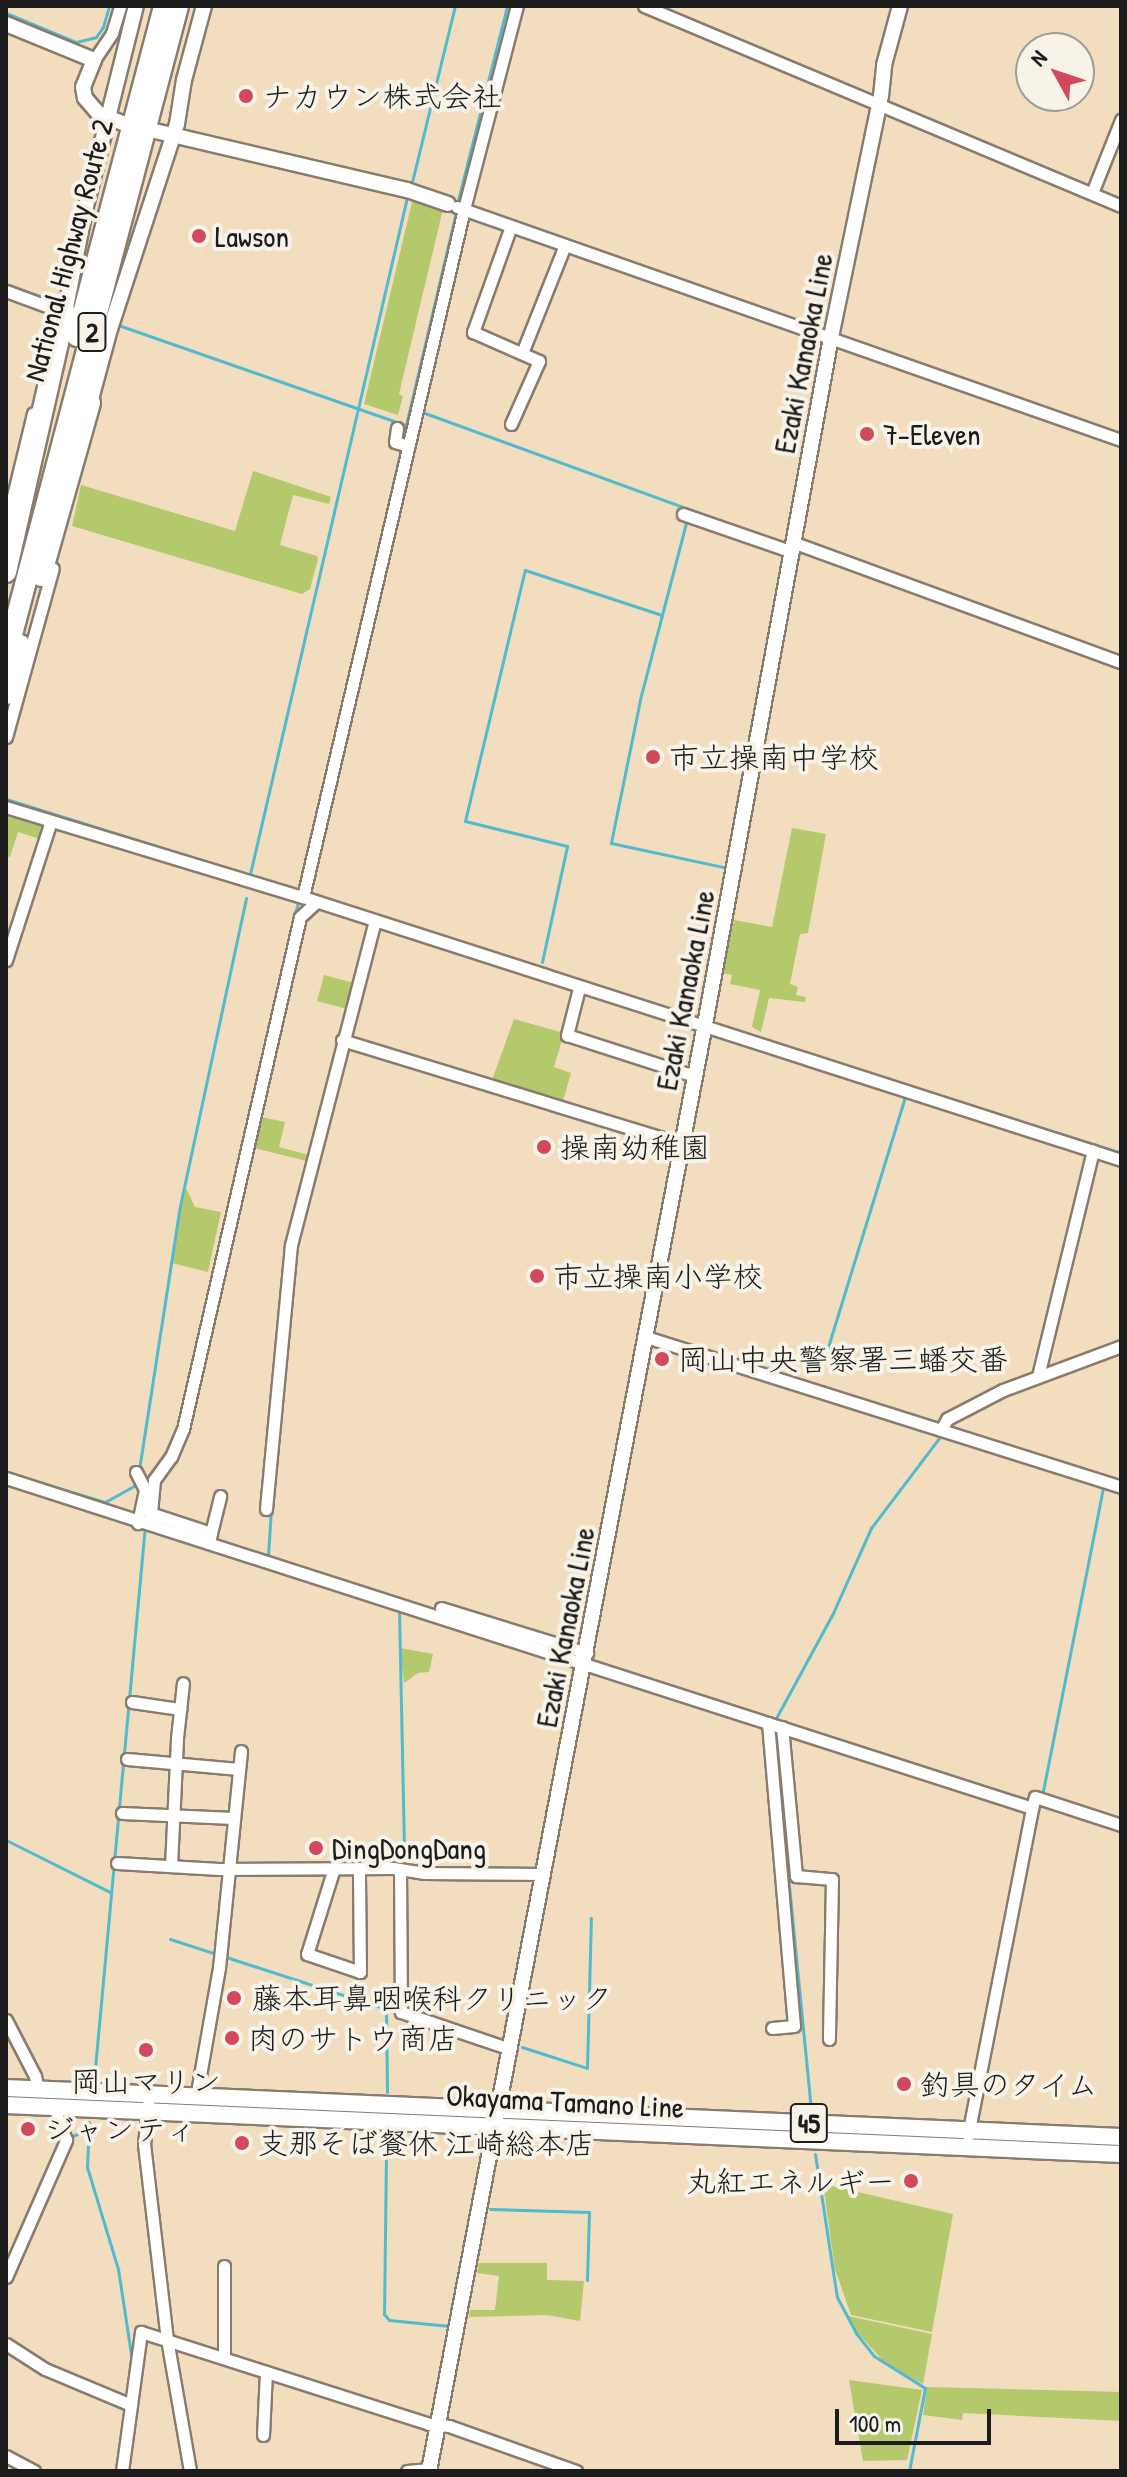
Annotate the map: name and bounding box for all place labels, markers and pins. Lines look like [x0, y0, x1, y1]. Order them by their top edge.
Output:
place label: ナカウン株式会社 [262, 78, 502, 114]
marker: ナカウン株式会社 [237, 87, 255, 105]
place label: Lawson [215, 218, 289, 254]
marker: Lawson [190, 227, 208, 245]
place label: 7-Eleven [883, 416, 981, 452]
marker: 7-Eleven [858, 425, 876, 443]
place label: 市立操南中学校 [669, 739, 879, 775]
marker: 市立操南中学校 [644, 748, 662, 766]
place label: 操南幼稚園 [560, 1129, 710, 1165]
marker: 操南幼稚園 [535, 1138, 553, 1156]
place label: 市立操南小学校 [553, 1258, 763, 1294]
marker: 市立操南小学校 [528, 1267, 546, 1285]
place label: 岡山中央警察署三蟠交番 [678, 1341, 1008, 1377]
marker: 岡山中央警察署三蟠交番 [653, 1350, 671, 1368]
place label: DingDongDang [332, 1830, 486, 1866]
marker: DingDongDang [307, 1839, 325, 1857]
place label: 藤本耳鼻咽喉科クリニック [252, 1980, 612, 2016]
marker: 藤本耳鼻咽喉科クリニック [223, 1987, 245, 2009]
place label: 肉のサトウ商店 [248, 2020, 458, 2056]
marker: 肉のサトウ商店 [223, 2029, 241, 2047]
marker: 岡山マリン [137, 2041, 155, 2059]
place label: 岡山マリン [71, 2063, 221, 2099]
place label: 釣具のタイム [920, 2066, 1100, 2102]
marker: 釣具のタイム [895, 2075, 913, 2093]
place label: ジャンティ [44, 2111, 194, 2147]
marker: ジャンティ [19, 2120, 37, 2138]
place label: 支那そば餐休 江崎総本店 [258, 2125, 595, 2161]
marker: 支那そば餐休 江崎総本店 [233, 2134, 251, 2152]
place label: 丸紅エネルギー [685, 2163, 895, 2199]
marker: 丸紅エネルギー [902, 2172, 920, 2190]

